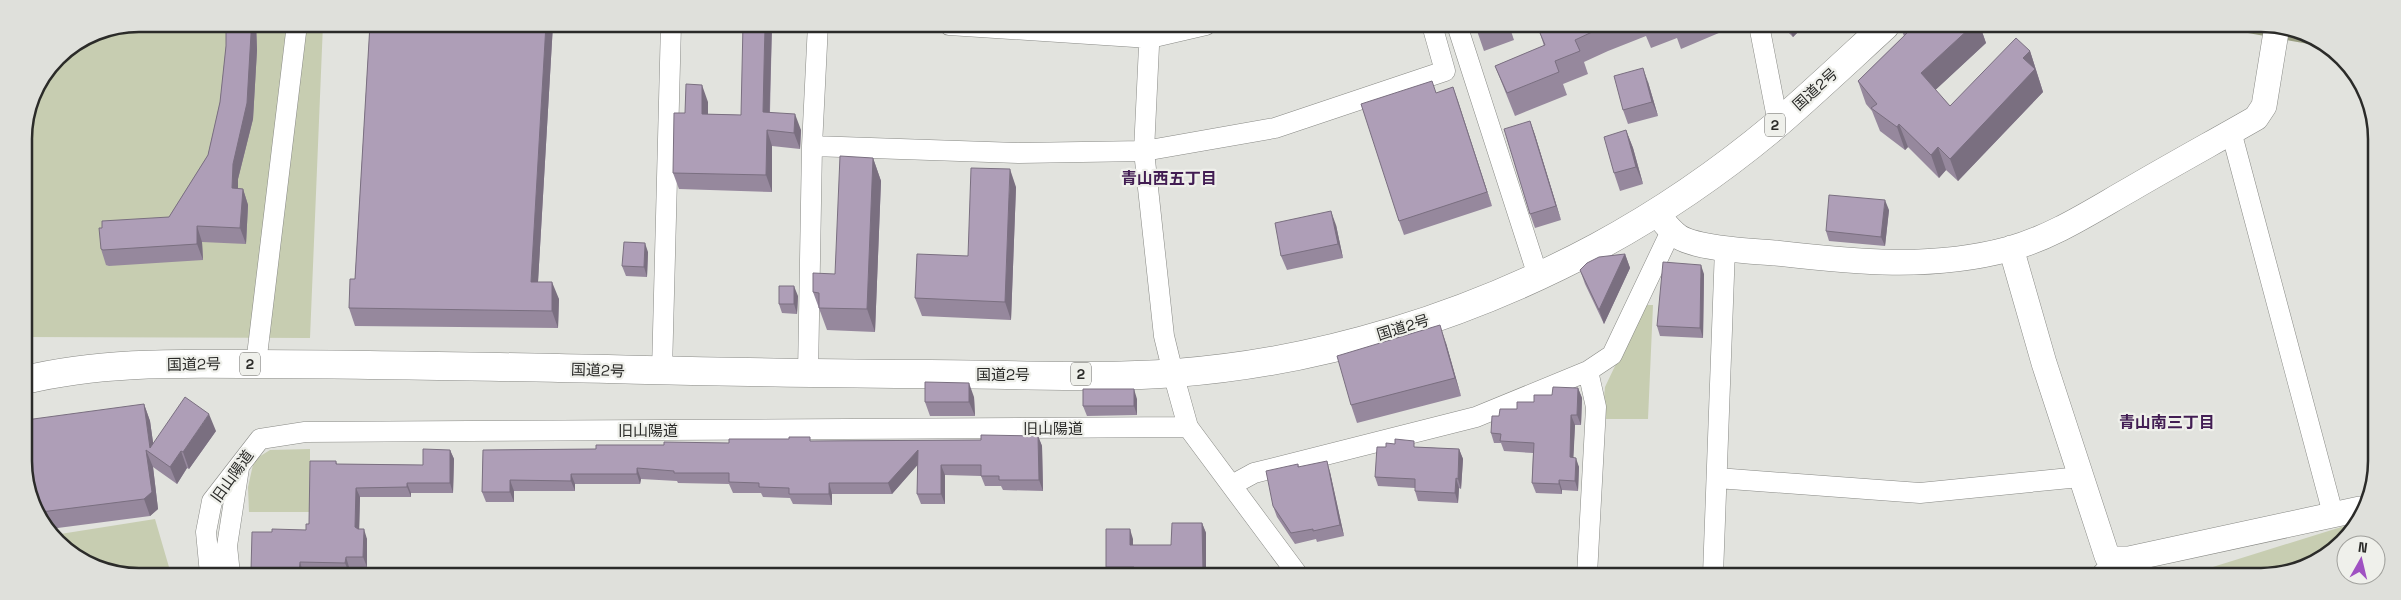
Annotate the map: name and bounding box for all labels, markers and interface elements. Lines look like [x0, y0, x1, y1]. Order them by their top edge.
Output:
street label: 国道2号 [1789, 64, 1841, 114]
road number: 2 [1765, 114, 1785, 136]
district label: 青山西五丁目 [1121, 168, 1217, 189]
street label: 国道2号 [1374, 310, 1432, 344]
road number: 2 [240, 352, 260, 376]
street label: 国道2号 [167, 354, 221, 374]
street label: 国道2号 [571, 360, 625, 380]
road number: 2 [1071, 362, 1091, 386]
street label: 国道2号 [976, 365, 1030, 384]
district label: 青山南三丁目 [2119, 412, 2215, 433]
street label: 旧山陽道 [1023, 419, 1083, 438]
street label: 旧山陽道 [618, 421, 678, 440]
street label: 旧山陽道 [207, 446, 257, 506]
north arrow [2336, 535, 2386, 585]
text: N [2357, 538, 2369, 557]

